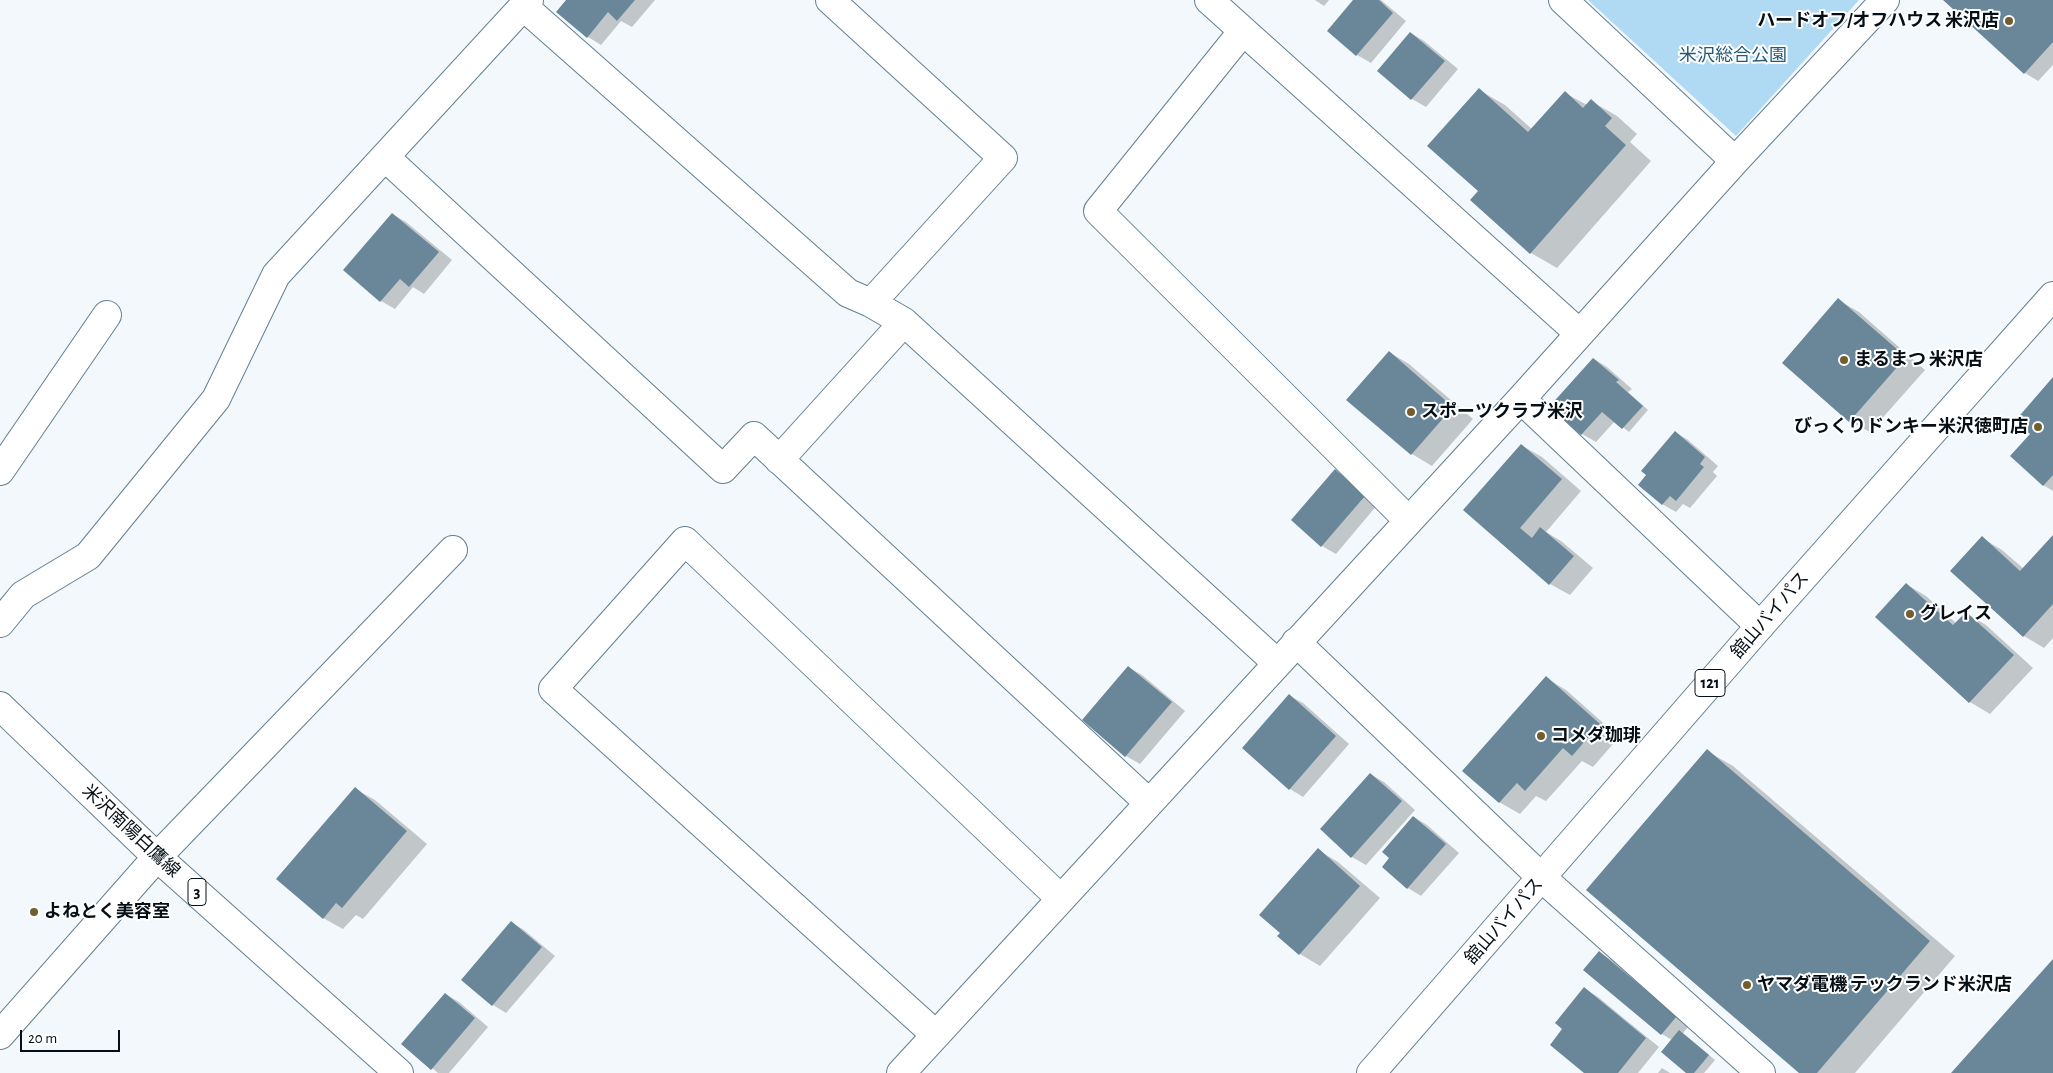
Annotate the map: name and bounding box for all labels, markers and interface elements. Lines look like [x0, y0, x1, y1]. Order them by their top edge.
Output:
place label: ハードオフ/オフハウス 米沢店 [1757, 10, 1999, 32]
marker: ハードオフ/オフハウス 米沢店 [2003, 15, 2015, 27]
park label: 米沢総合公園 [1679, 45, 1787, 67]
place label: まるまつ 米沢店 [1854, 349, 1983, 371]
marker: まるまつ 米沢店 [1838, 354, 1850, 366]
place label: スポーツクラブ米沢 [1421, 401, 1583, 423]
marker: スポーツクラブ米沢 [1405, 406, 1417, 418]
place label: びっくりドンキー米沢徳町店 [1794, 416, 2028, 438]
marker: びっくりドンキー米沢徳町店 [2032, 421, 2044, 433]
street label: 舘山バイパス [1726, 567, 1814, 663]
place label: グレイス [1920, 603, 1992, 625]
marker: グレイス [1904, 608, 1916, 620]
road number: 121 [1695, 670, 1725, 696]
place label: コメダ珈琲 [1551, 725, 1641, 747]
marker: コメダ珈琲 [1535, 730, 1547, 742]
street label: 米沢南陽白鷹線 [78, 780, 184, 882]
street label: 舘山バイパス [1460, 873, 1548, 969]
road number: 3 [188, 879, 206, 906]
place label: よねとく美容室 [44, 901, 170, 923]
marker: よねとく美容室 [28, 906, 40, 918]
place label: ヤマダ電機 テックランド米沢店 [1757, 974, 2012, 996]
marker: ヤマダ電機 テックランド米沢店 [1741, 979, 1753, 991]
scale bar [22, 1020, 122, 1052]
text: 20 m [28, 1031, 57, 1046]

